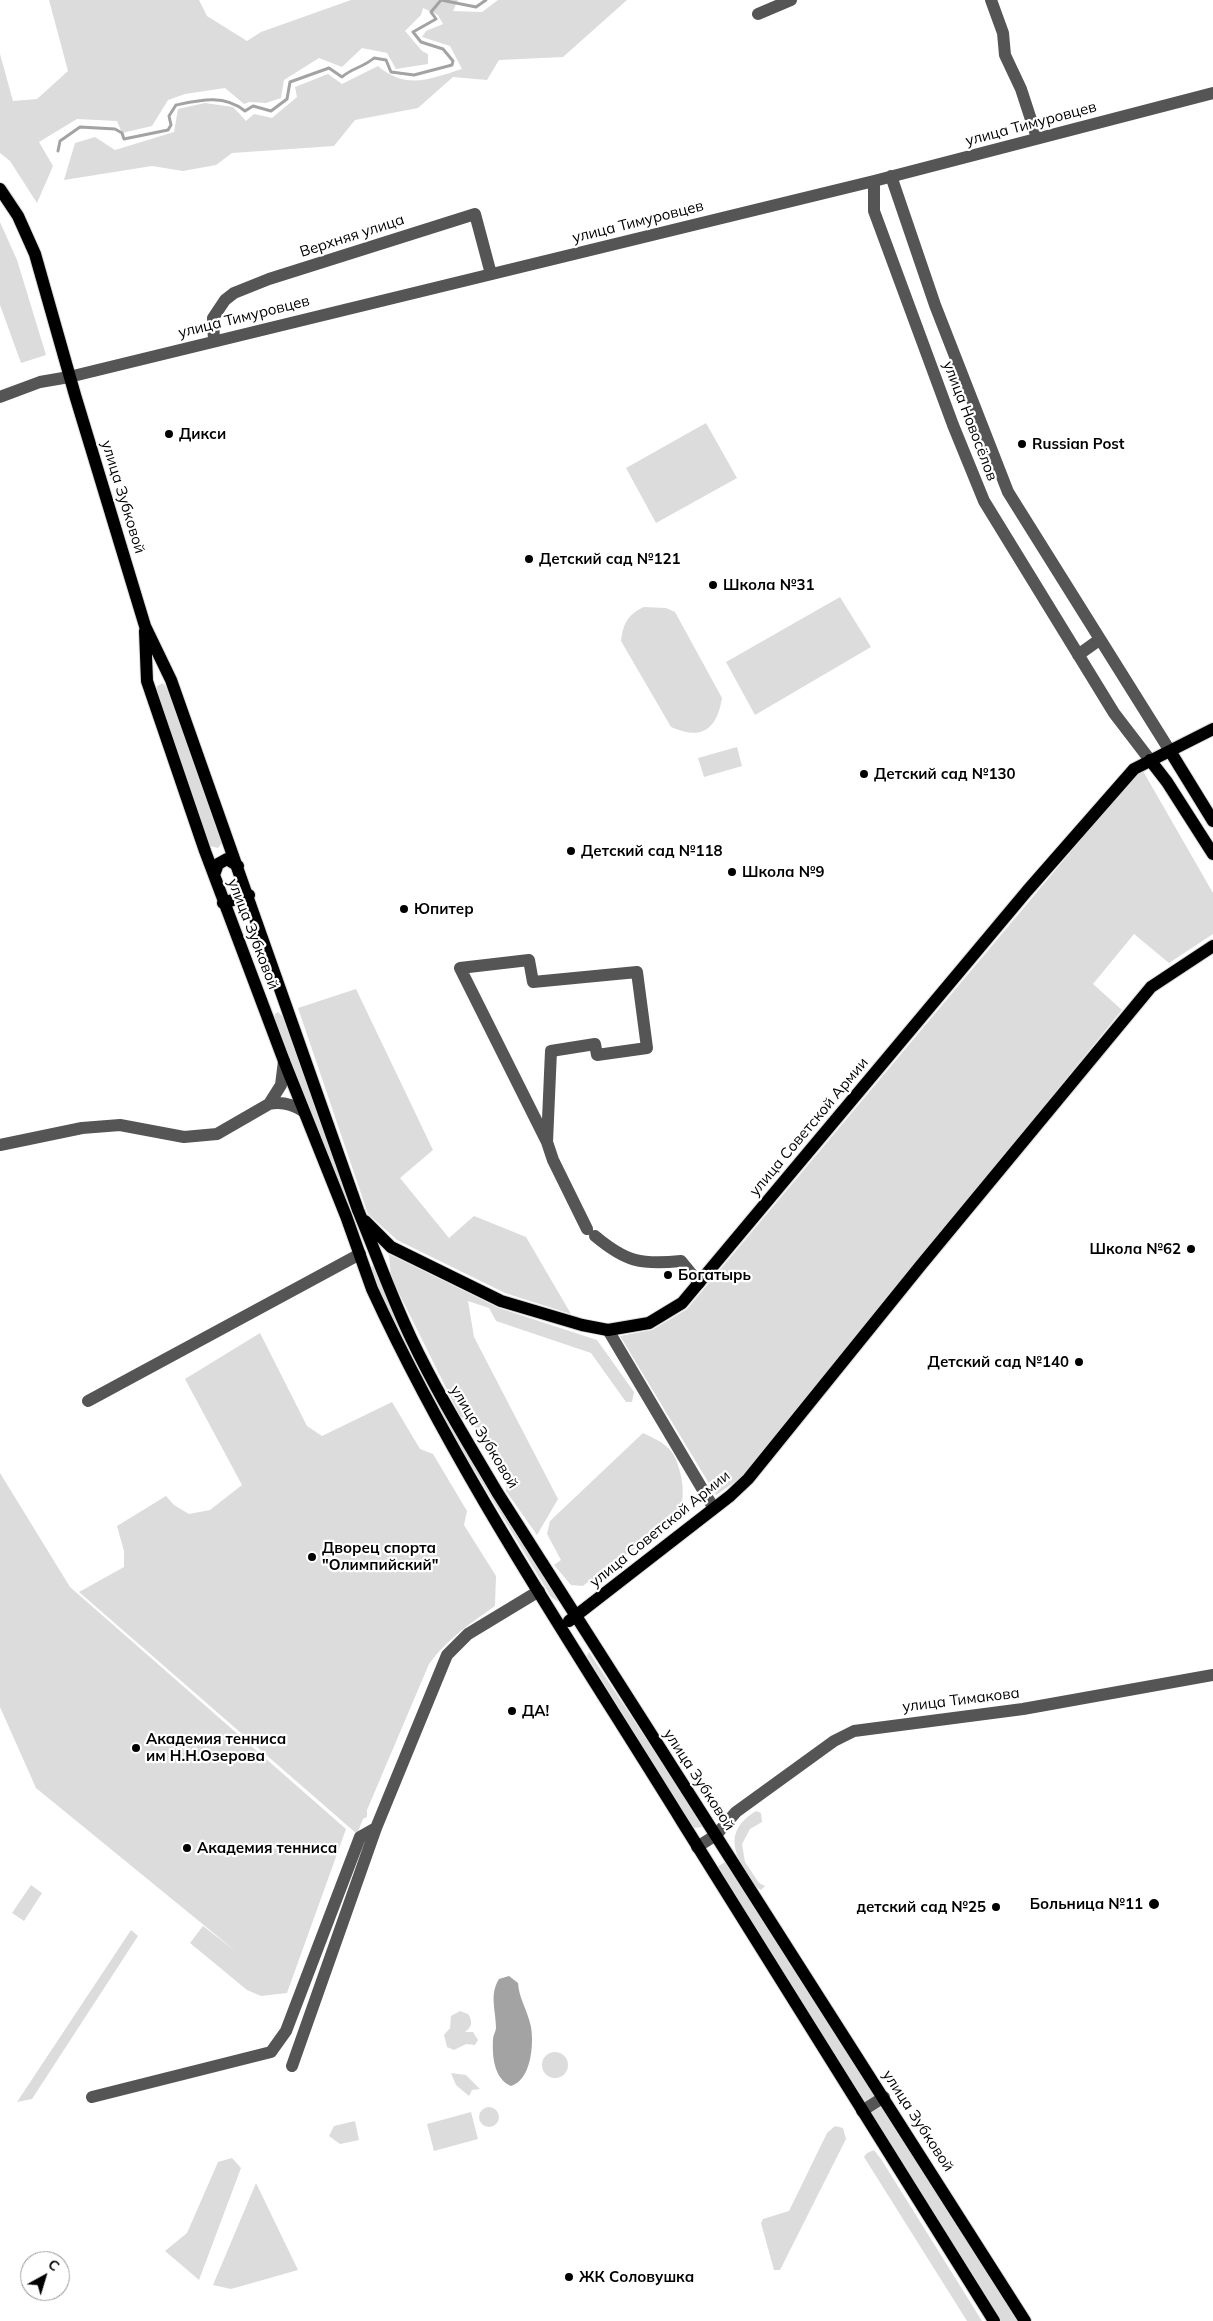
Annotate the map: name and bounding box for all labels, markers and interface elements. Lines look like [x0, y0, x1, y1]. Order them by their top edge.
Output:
street label: улица Тимуровцев [964, 98, 1098, 150]
street label: улица Тимуровцев [570, 197, 706, 247]
street label: Верхняя улица [298, 211, 406, 261]
street label: улица Тимуровцев [176, 292, 312, 342]
street label: улица Новосёлов [939, 359, 1001, 483]
place label: Дикси [179, 425, 226, 443]
marker: Дикси [163, 428, 175, 440]
place label: Russian Post [1032, 435, 1124, 453]
street label: улица Зубковой [97, 438, 149, 556]
marker: Russian Post [1016, 438, 1028, 450]
place label: Детский сад №121 [539, 550, 680, 568]
marker: Детский сад №121 [523, 553, 535, 565]
place label: Школа №31 [723, 576, 814, 594]
marker: Школа №31 [707, 579, 719, 591]
place label: Детский сад №130 [874, 765, 1015, 783]
marker: Детский сад №130 [858, 768, 870, 780]
place label: Детский сад №118 [581, 842, 722, 860]
marker: Детский сад №118 [565, 845, 577, 857]
place label: Школа №9 [742, 863, 824, 881]
marker: Школа №9 [726, 866, 738, 878]
street label: улица Зубковой [224, 876, 282, 992]
place label: Юпитер [414, 900, 474, 918]
marker: Юпитер [398, 903, 410, 915]
street label: улица Советской Армии [746, 1054, 872, 1200]
place label: Школа №62 [1090, 1240, 1181, 1258]
marker: Школа №62 [1185, 1243, 1197, 1255]
place label: Богатырь [678, 1266, 751, 1284]
marker: Богатырь [662, 1269, 674, 1281]
place label: Детский сад №140 [928, 1353, 1069, 1371]
marker: Детский сад №140 [1073, 1356, 1085, 1368]
street label: улица Зубковой [446, 1382, 522, 1492]
street label: улица Советской Армии [586, 1467, 734, 1591]
place label: Дворец спорта "Олимпийский" [322, 1539, 438, 1574]
marker: Дворец спорта "Олимпийский" [306, 1551, 318, 1563]
street label: улица Тимакова [901, 1684, 1021, 1716]
place label: ДА! [522, 1702, 549, 1720]
marker: ДА! [506, 1705, 518, 1717]
street label: улица Зубковой [660, 1726, 738, 1834]
place label: Академия тенниса им Н.Н.Озерова [146, 1730, 286, 1765]
marker: Академия тенниса им Н.Н.Озерова [130, 1742, 142, 1754]
place label: Академия тенниса [197, 1839, 337, 1857]
marker: Академия тенниса [181, 1842, 193, 1854]
place label: Больница №11 [1030, 1895, 1143, 1913]
marker: Больница №11 [1147, 1897, 1161, 1911]
place label: детский сад №25 [856, 1898, 986, 1916]
marker: детский сад №25 [990, 1901, 1002, 1913]
street label: улица Зубковой [879, 2067, 957, 2175]
north arrow [20, 2251, 70, 2301]
text: С [44, 2255, 63, 2275]
place label: ЖК Соловушка [579, 2268, 694, 2286]
marker: ЖК Соловушка [563, 2271, 575, 2283]

